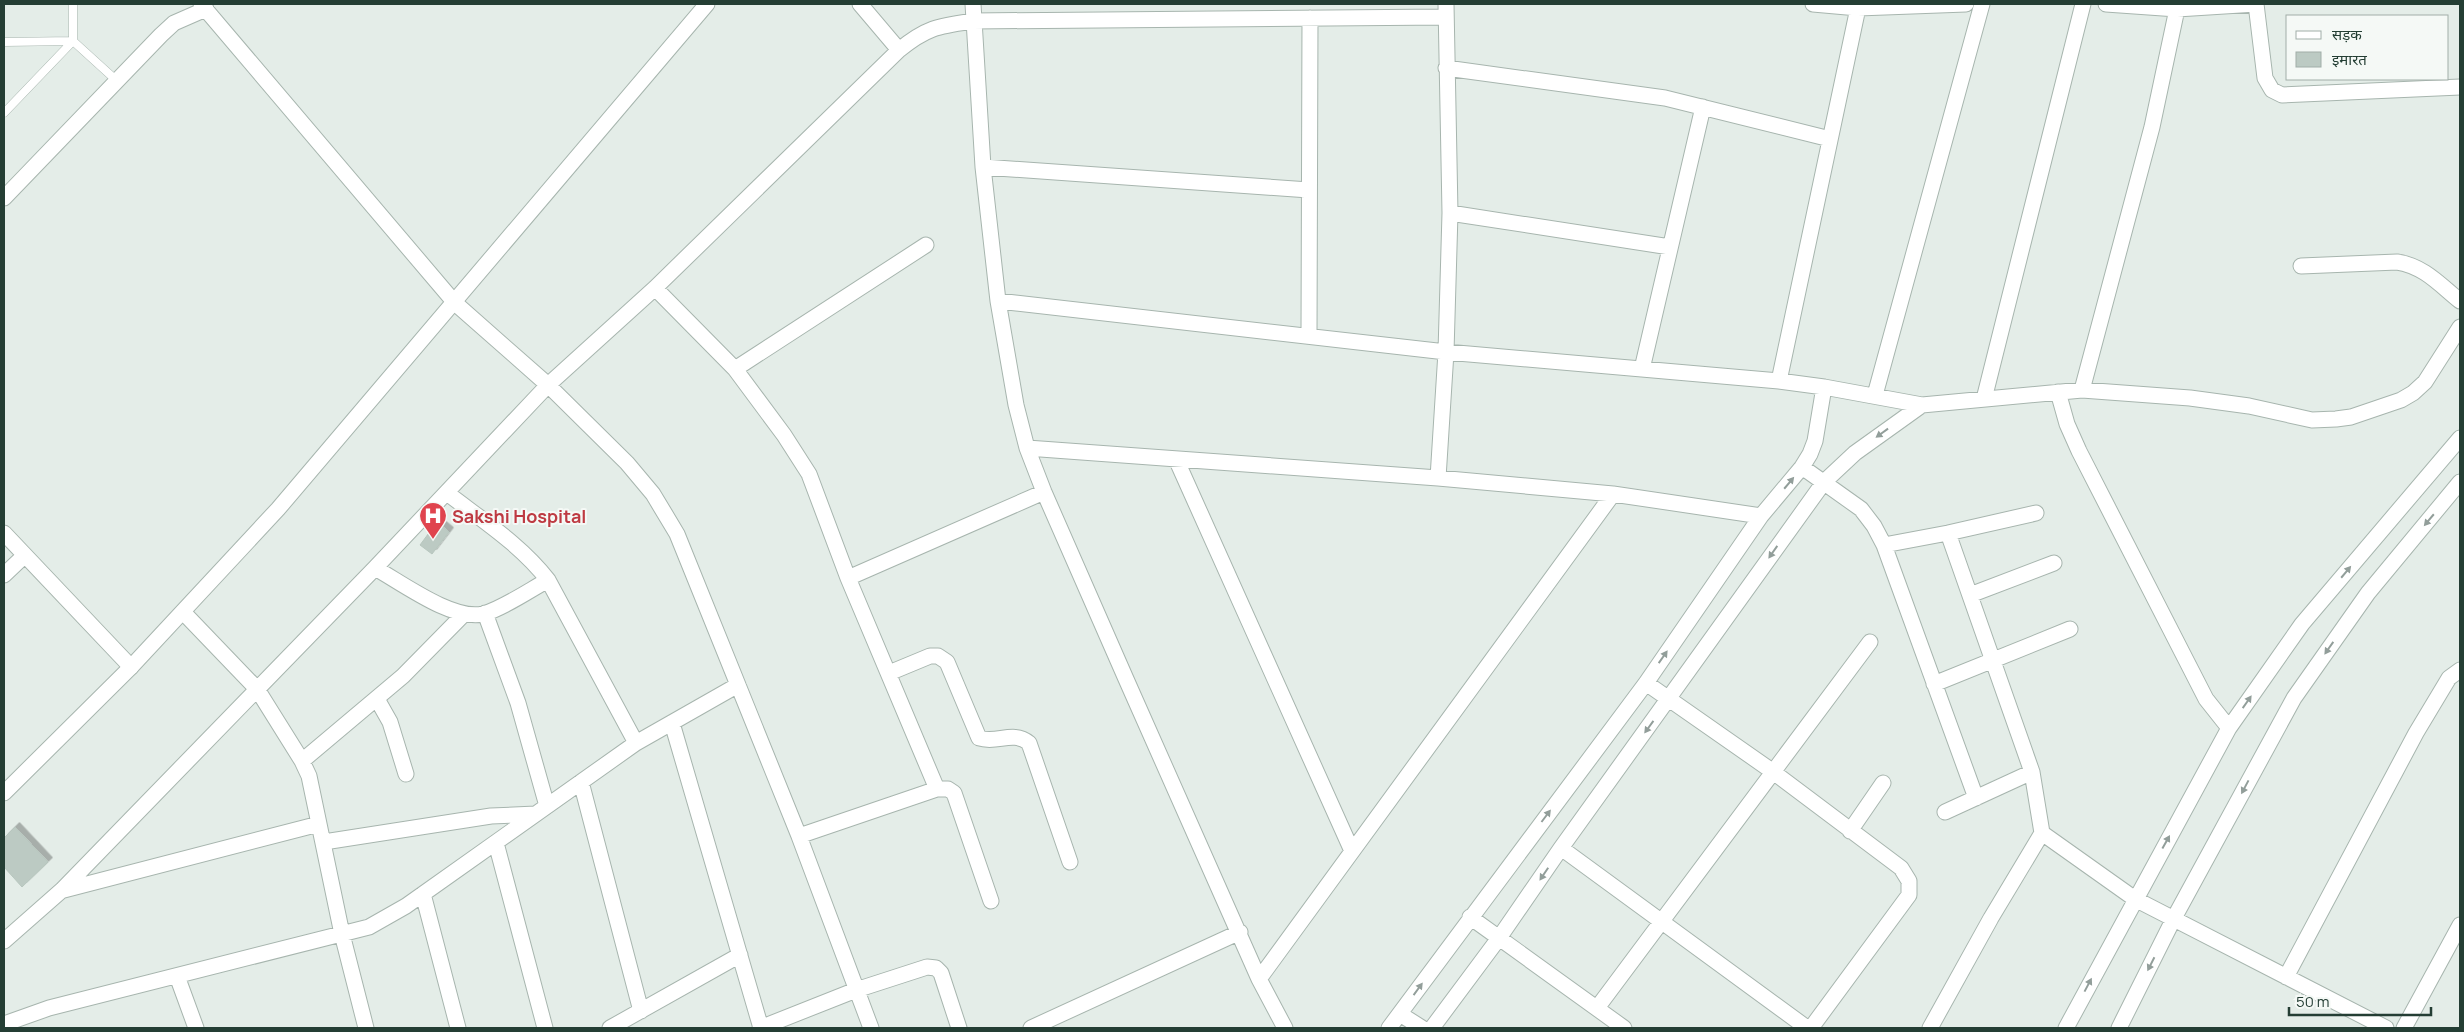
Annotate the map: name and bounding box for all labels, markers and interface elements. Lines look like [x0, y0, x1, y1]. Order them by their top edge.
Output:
legend [2286, 15, 2449, 80]
text: सड़क [2332, 24, 2362, 45]
text: इमारत [2332, 49, 2367, 70]
one-way arrow [1876, 428, 1889, 439]
one-way arrow [1783, 477, 1794, 490]
hospital icon: Sakshi Hospital [418, 501, 448, 540]
place label: Sakshi Hospital [452, 504, 586, 528]
one-way arrow [2423, 513, 2435, 525]
one-way arrow [1768, 545, 1778, 559]
one-way arrow [2340, 566, 2351, 579]
one-way arrow [2324, 641, 2334, 655]
one-way arrow [1658, 651, 1668, 664]
one-way arrow [2242, 695, 2252, 708]
one-way arrow [1644, 721, 1654, 734]
one-way arrow [2241, 780, 2250, 793]
one-way arrow [1541, 809, 1551, 823]
one-way arrow [2162, 836, 2171, 849]
one-way arrow [1539, 867, 1549, 880]
one-way arrow [2147, 957, 2155, 971]
one-way arrow [2084, 978, 2092, 992]
one-way arrow [1413, 982, 1423, 996]
scale bar [2289, 984, 2432, 1016]
text: 50 m [2296, 991, 2330, 1012]

